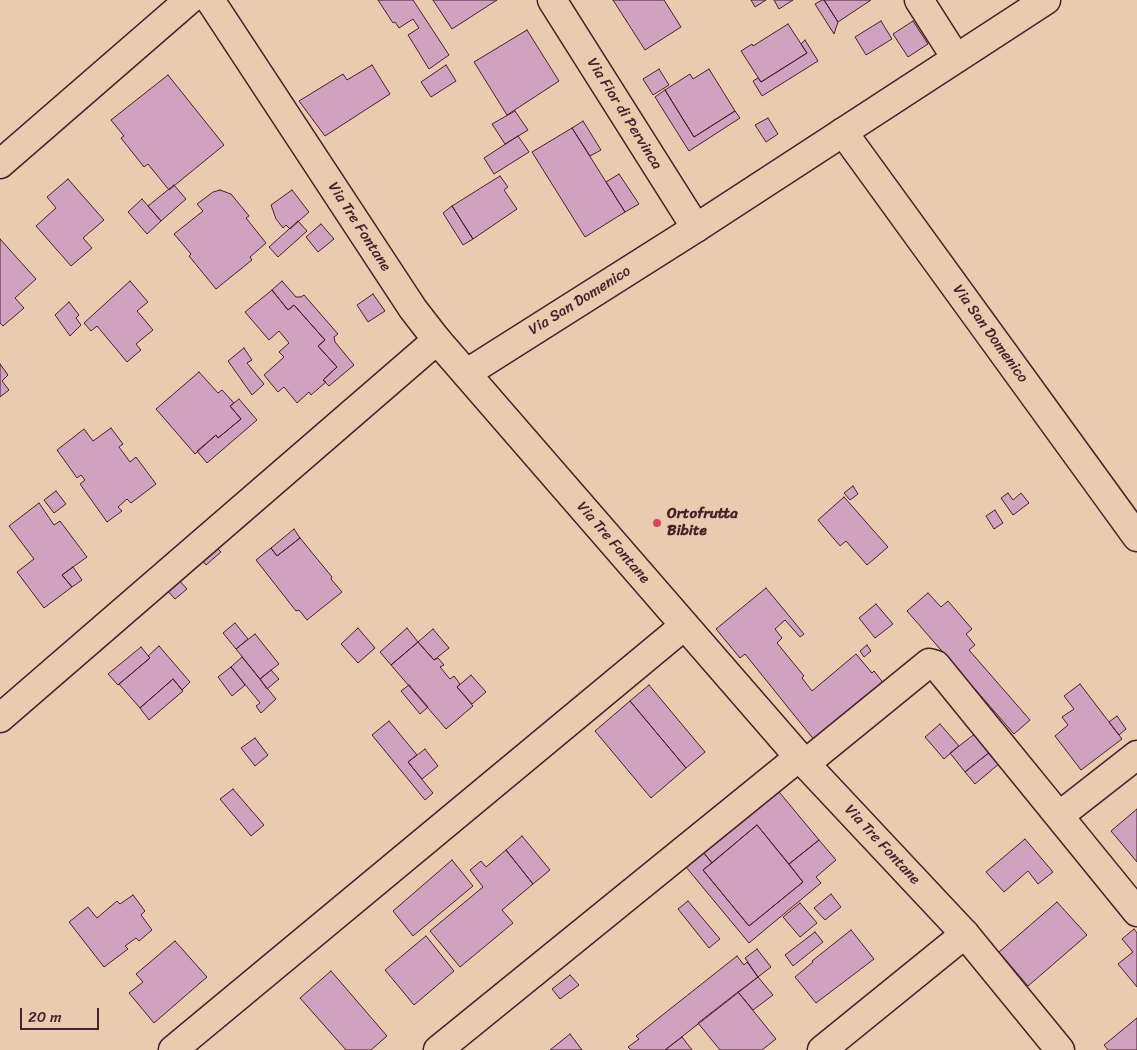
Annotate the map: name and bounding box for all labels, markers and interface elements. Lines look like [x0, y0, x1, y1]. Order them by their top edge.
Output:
street label: Via Fior di Pervinca [583, 55, 665, 173]
street label: Via Tre Fontane [324, 179, 394, 275]
street label: Via San Domenico [526, 262, 634, 340]
street label: Via San Domenico [948, 282, 1032, 386]
street label: Via Tre Fontane [573, 498, 653, 588]
place label: Ortofrutta Bibite [667, 505, 738, 540]
marker: Ortofrutta Bibite [651, 517, 663, 529]
street label: Via Tre Fontane [840, 801, 924, 889]
scale bar [22, 998, 101, 1030]
text: 20 m [28, 1004, 62, 1030]

